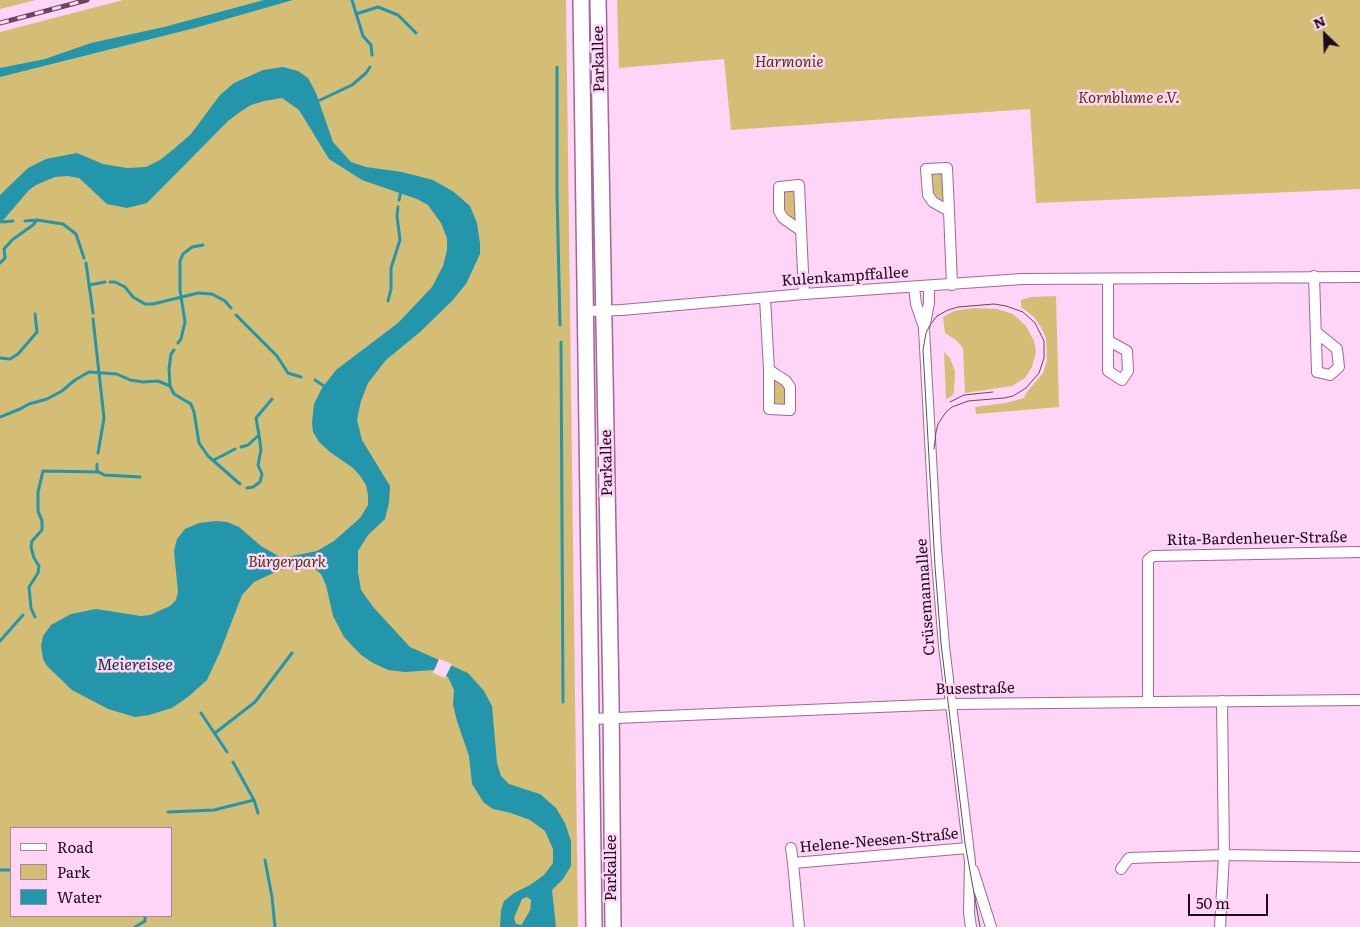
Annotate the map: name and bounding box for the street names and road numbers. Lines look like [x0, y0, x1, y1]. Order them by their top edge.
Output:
street label: Parkallee [589, 26, 609, 92]
street label: Kulenkampffallee [781, 264, 909, 290]
street label: Parkallee [597, 430, 617, 496]
street label: Rita-Bardenheuer-Straße [1167, 528, 1347, 550]
street label: Crüsemannallee [913, 538, 939, 656]
street label: Busestraße [935, 679, 1015, 699]
street label: Helene-Neesen-Straße [799, 825, 959, 857]
street label: Parkallee [603, 835, 621, 901]

